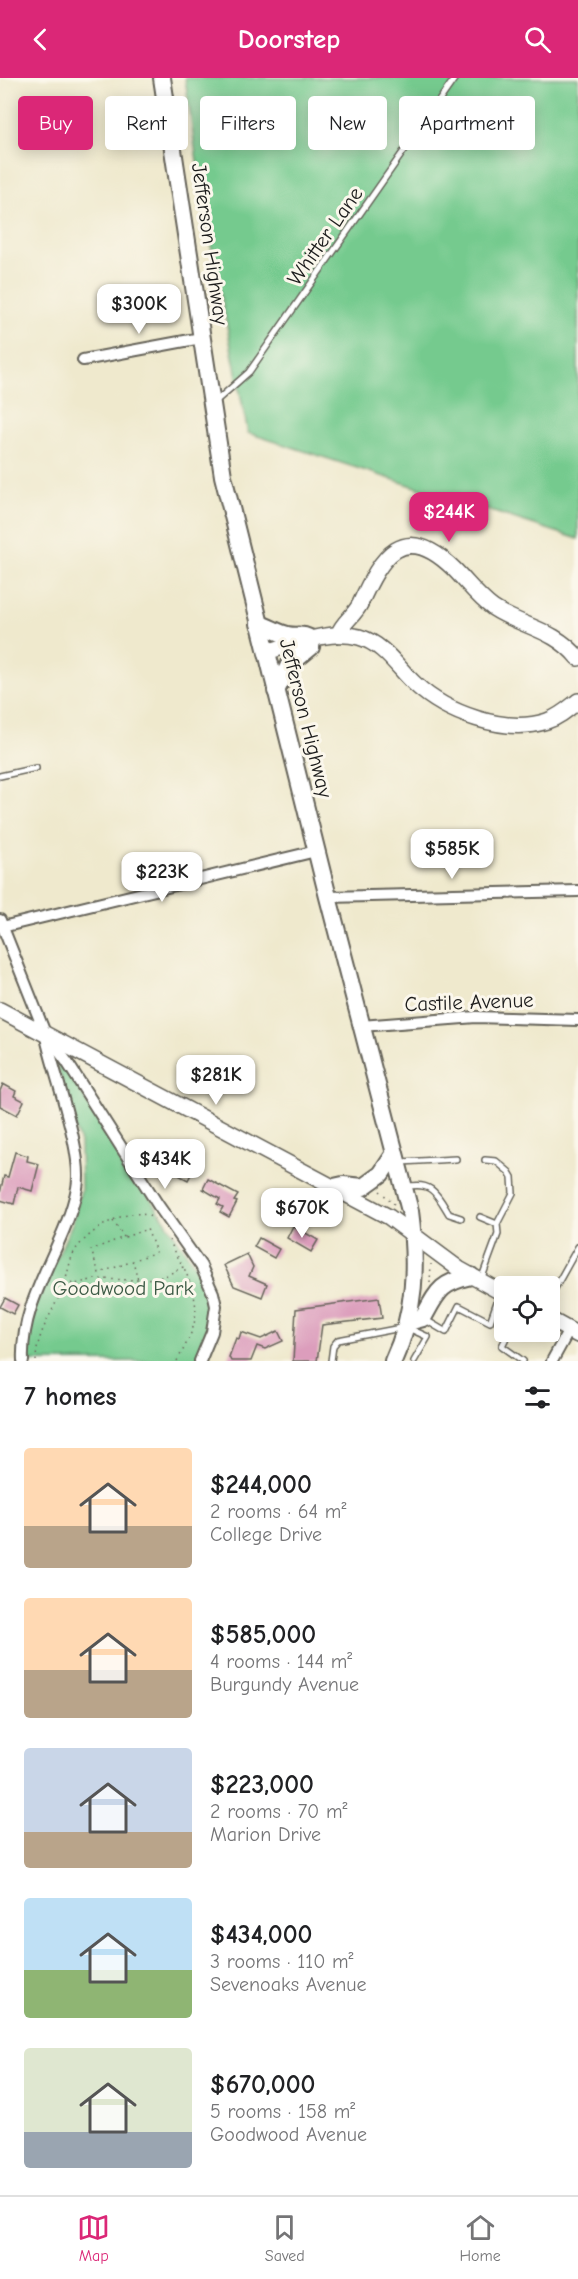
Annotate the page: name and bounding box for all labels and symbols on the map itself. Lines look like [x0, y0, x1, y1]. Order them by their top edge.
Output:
street label: Jefferson Highway [187, 161, 233, 327]
street label: Whitter Lane [282, 182, 368, 290]
pin: $300K [97, 284, 181, 335]
pin: $244K [407, 492, 491, 543]
street label: Jefferson Highway [275, 636, 338, 801]
pin: $585K [410, 829, 494, 880]
pin: $223K [120, 852, 204, 903]
street label: Castile Avenue [404, 988, 534, 1016]
pin: $281K [174, 1055, 258, 1106]
pin: $434K [123, 1139, 207, 1190]
pin: $670K [260, 1188, 344, 1239]
park label: Goodwood Park [52, 1276, 194, 1300]

